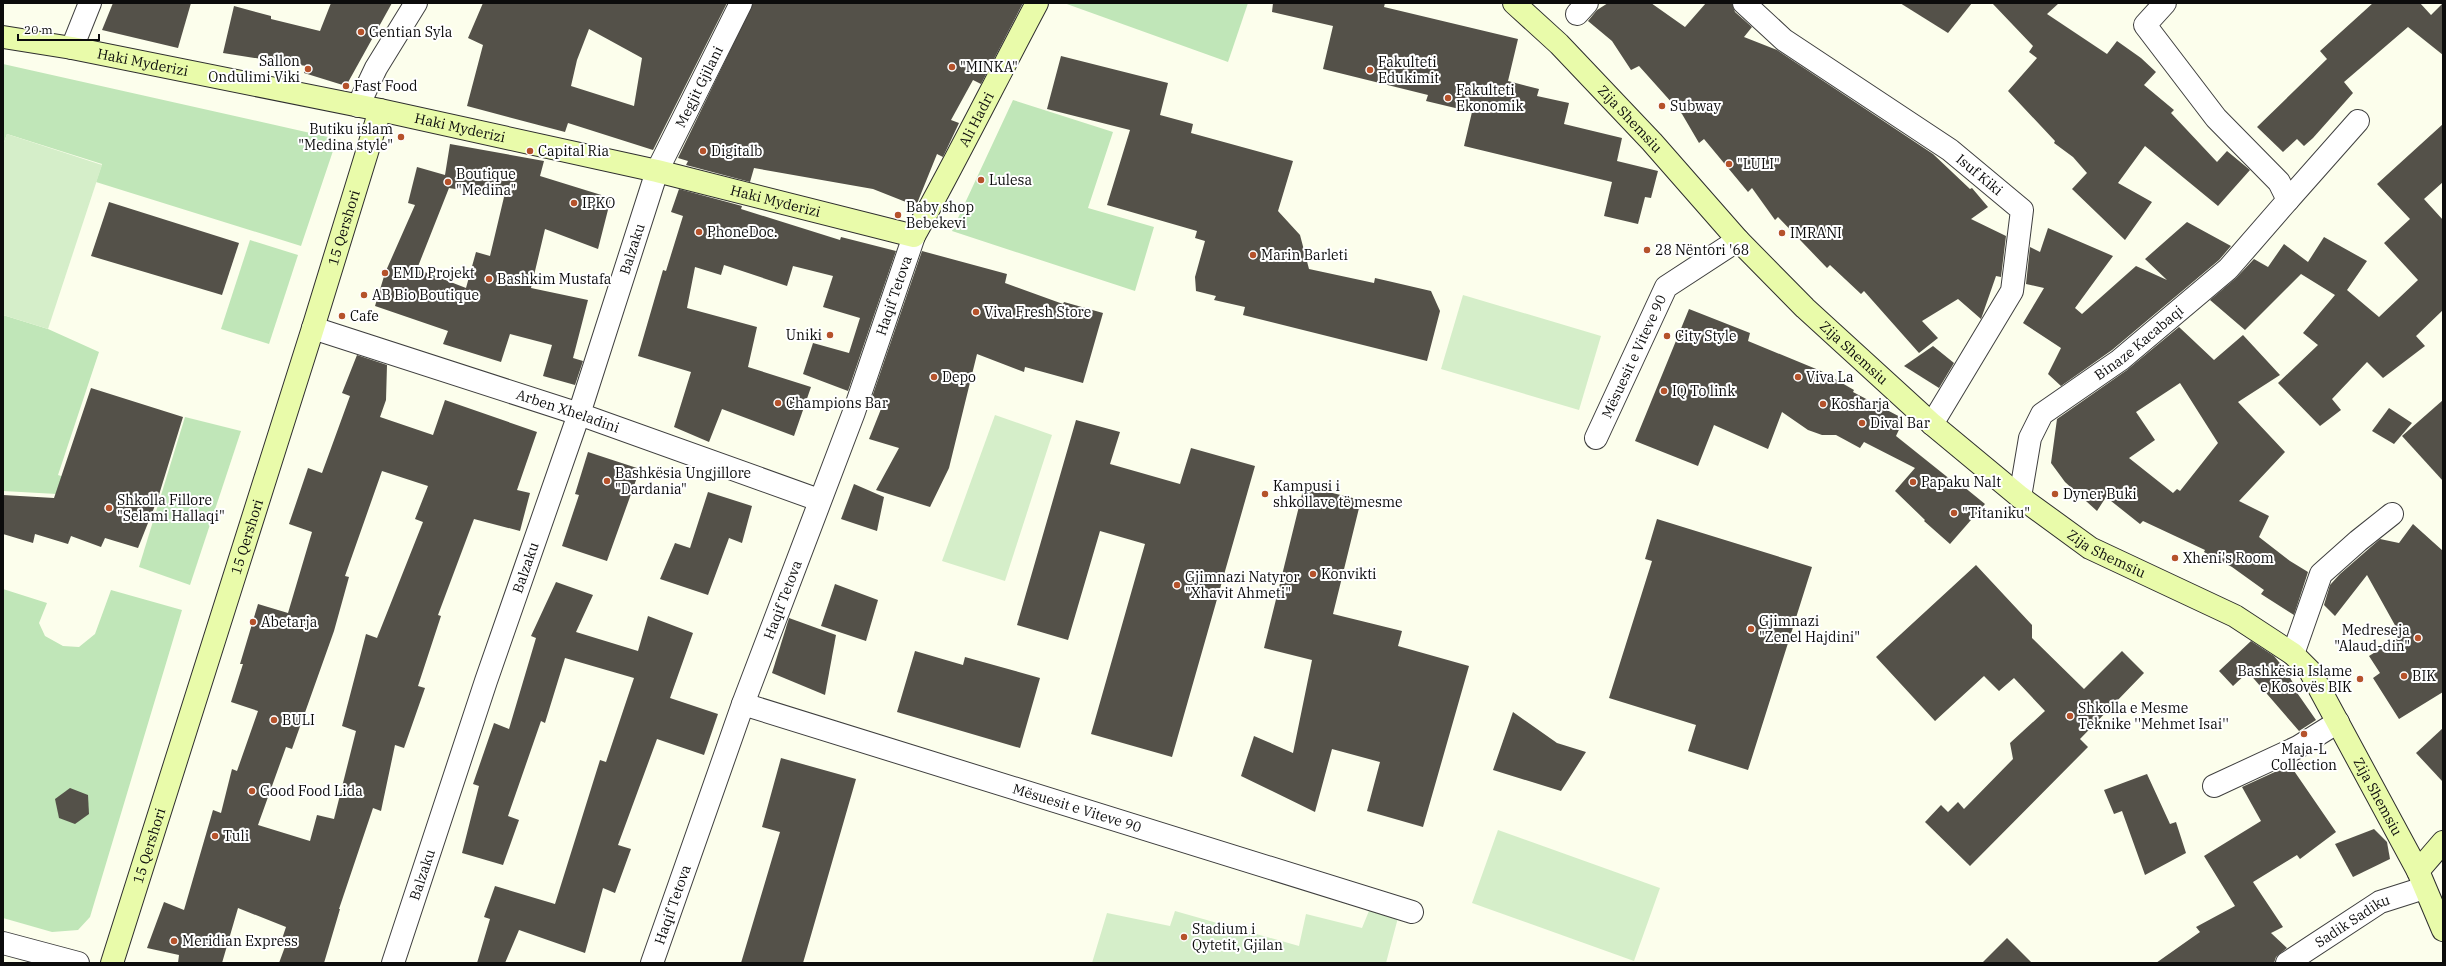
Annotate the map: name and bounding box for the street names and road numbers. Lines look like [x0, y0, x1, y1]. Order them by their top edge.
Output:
street label: Megjit Gjilani [671, 43, 727, 131]
street label: Haki Myderizi [96, 44, 190, 80]
street label: Zija Shemsiu [1594, 81, 1666, 157]
street label: Ali Hadri [955, 89, 998, 150]
street label: Haki Myderizi [413, 109, 507, 146]
street label: Isuf Kiki [1952, 150, 2007, 199]
street label: Haki Myderizi [729, 181, 823, 221]
street label: 15 Qershori [324, 188, 364, 268]
street label: Balzaku [615, 221, 649, 277]
street label: Haqif Tetova [872, 253, 916, 338]
street label: Mësuesit e Viteve 90 [1598, 292, 1670, 421]
street label: Binaze Kacabaqi [2091, 302, 2187, 384]
street label: Zija Shemsiu [1816, 317, 1892, 389]
street label: Arben Xheladini [514, 385, 622, 437]
street label: 15 Qershori [227, 497, 267, 577]
street label: Zija Shemsiu [2064, 525, 2149, 582]
street label: Balzaku [508, 539, 543, 595]
street label: Haqif Tetova [759, 557, 806, 642]
street label: Zija Shemsiu [2349, 754, 2406, 839]
street label: Mësuesit e Viteve 90 [1011, 779, 1144, 836]
street label: 15 Qershori [129, 806, 169, 886]
street label: Balzaku [405, 847, 439, 903]
street label: Haqif Tetova [650, 862, 695, 947]
street label: Sadik Sadiku [2311, 890, 2392, 951]

